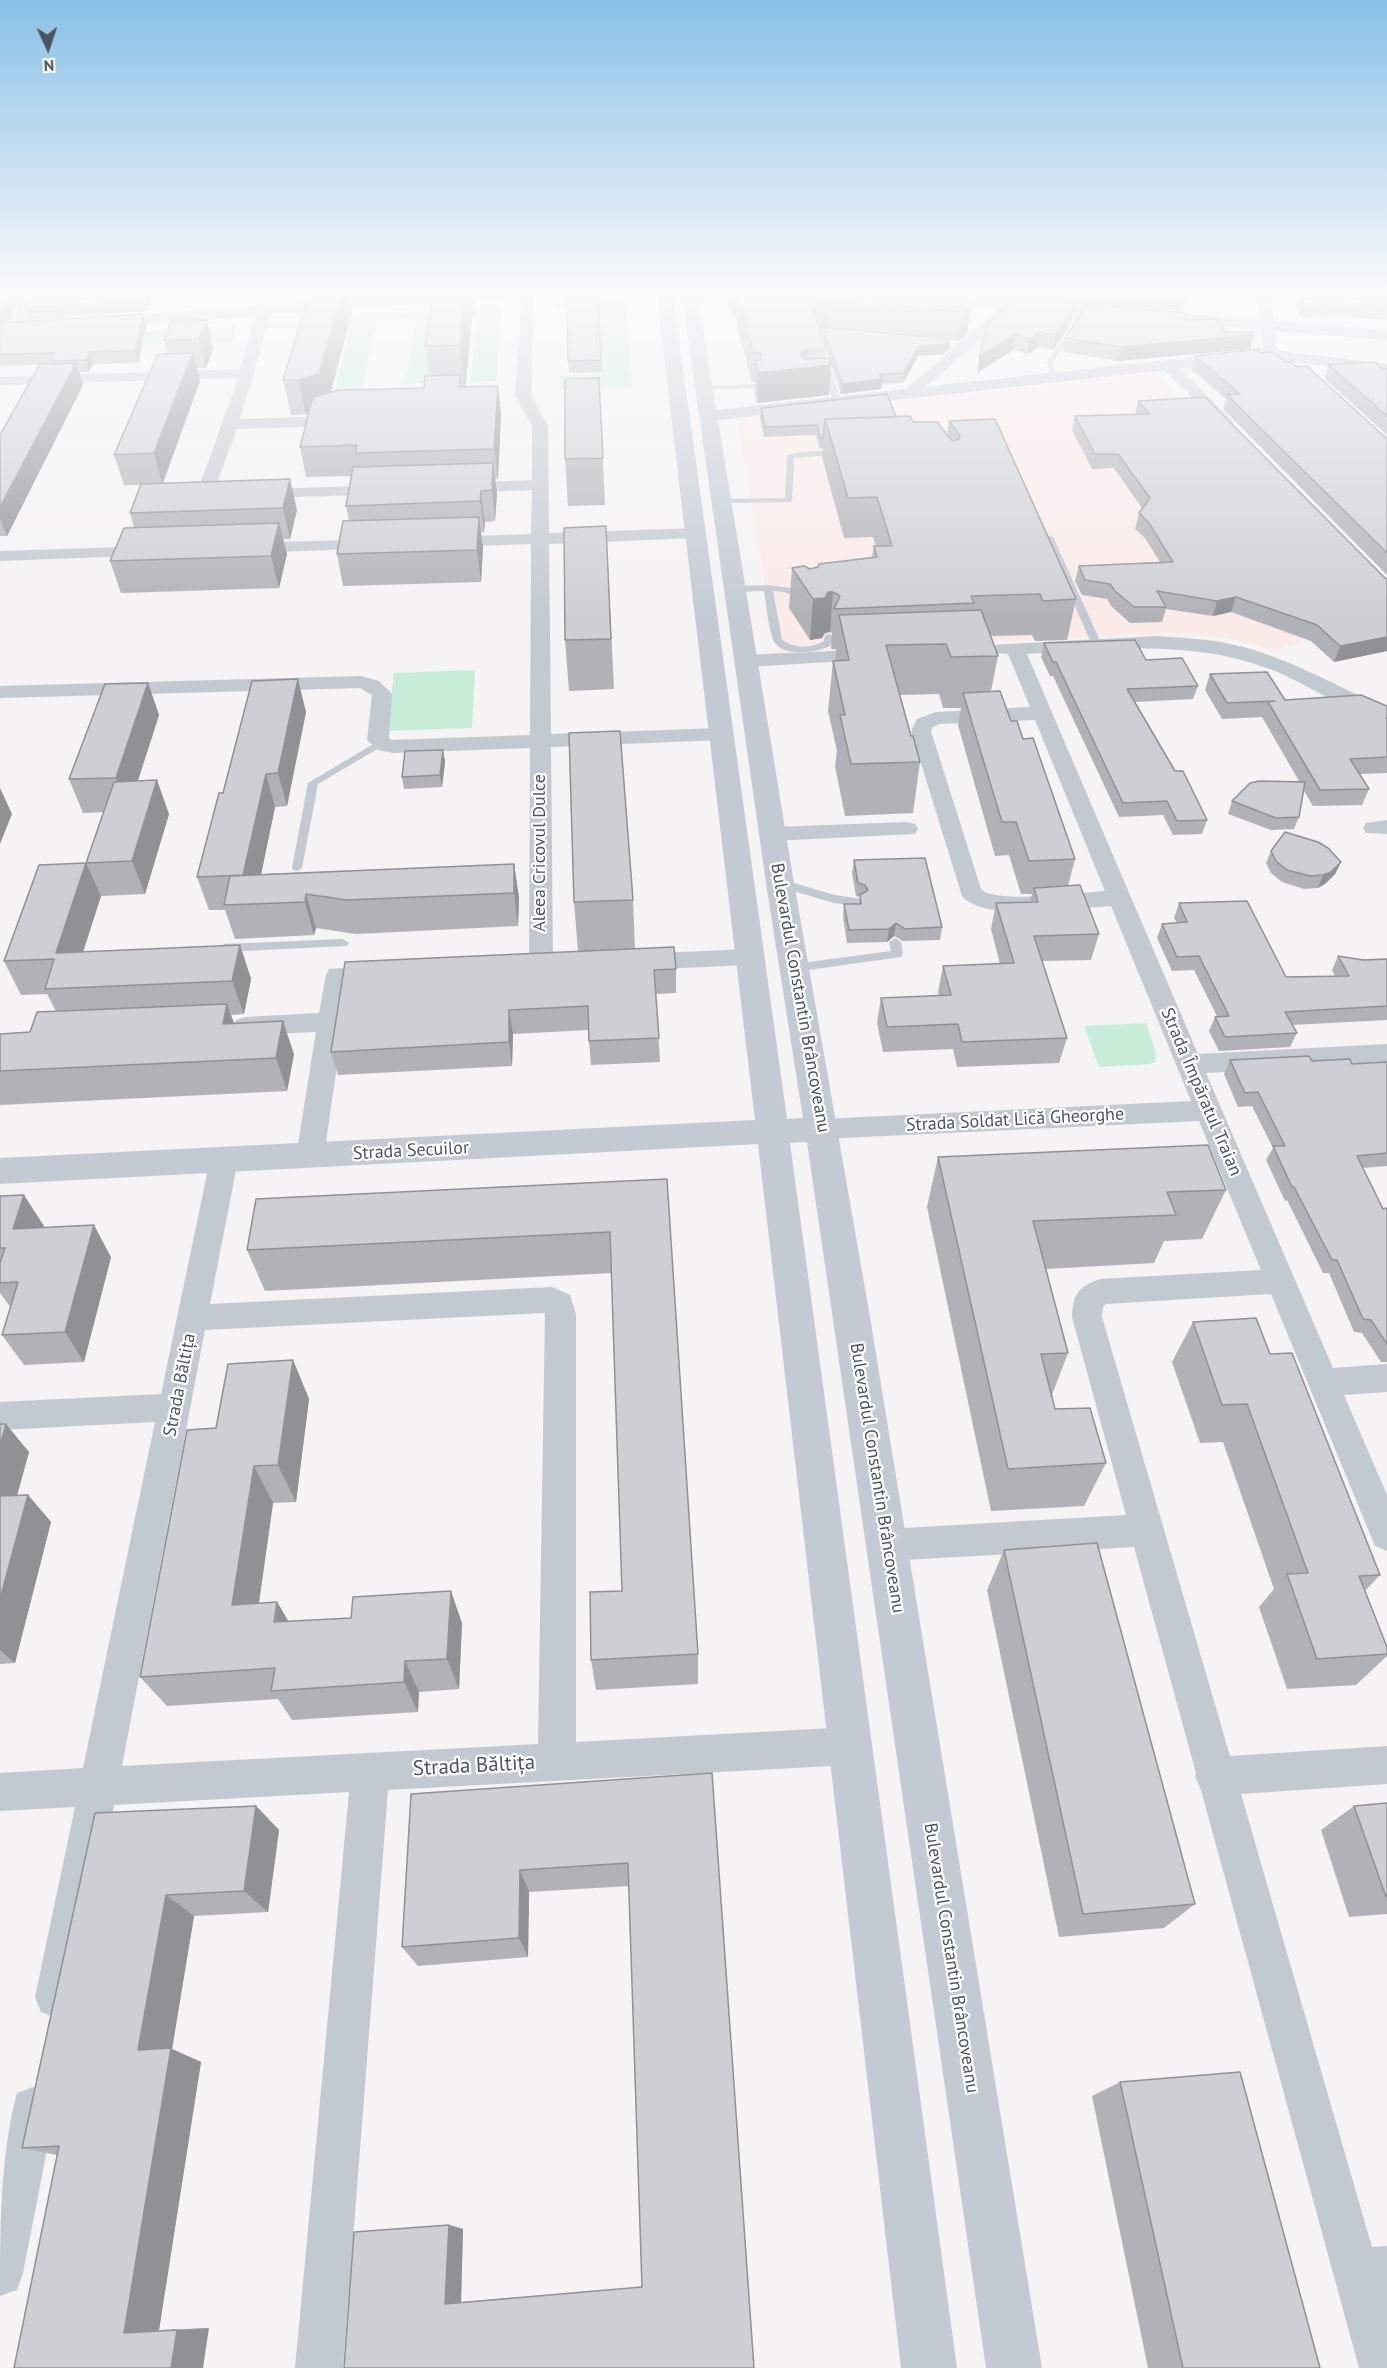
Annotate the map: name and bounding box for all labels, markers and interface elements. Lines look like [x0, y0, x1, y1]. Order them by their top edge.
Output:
north arrow [18, 18, 78, 78]
text: N [43, 56, 55, 76]
street label: Aleea Cricovul Dulce [529, 774, 551, 932]
street label: Bulevardul Constantin Brâncoveanu [766, 862, 834, 1134]
street label: Strada Împăratul Traian [1156, 1005, 1246, 1179]
street label: Strada Soldat Lică Gheorghe [905, 1104, 1125, 1136]
street label: Strada Secuilor [352, 1137, 470, 1165]
street label: Strada Băltița [159, 1332, 201, 1438]
street label: Bulevardul Constantin Brâncoveanu [845, 1341, 909, 1615]
street label: Strada Băltița [412, 1750, 536, 1782]
street label: Bulevardul Constantin Brâncoveanu [919, 1821, 983, 2095]

